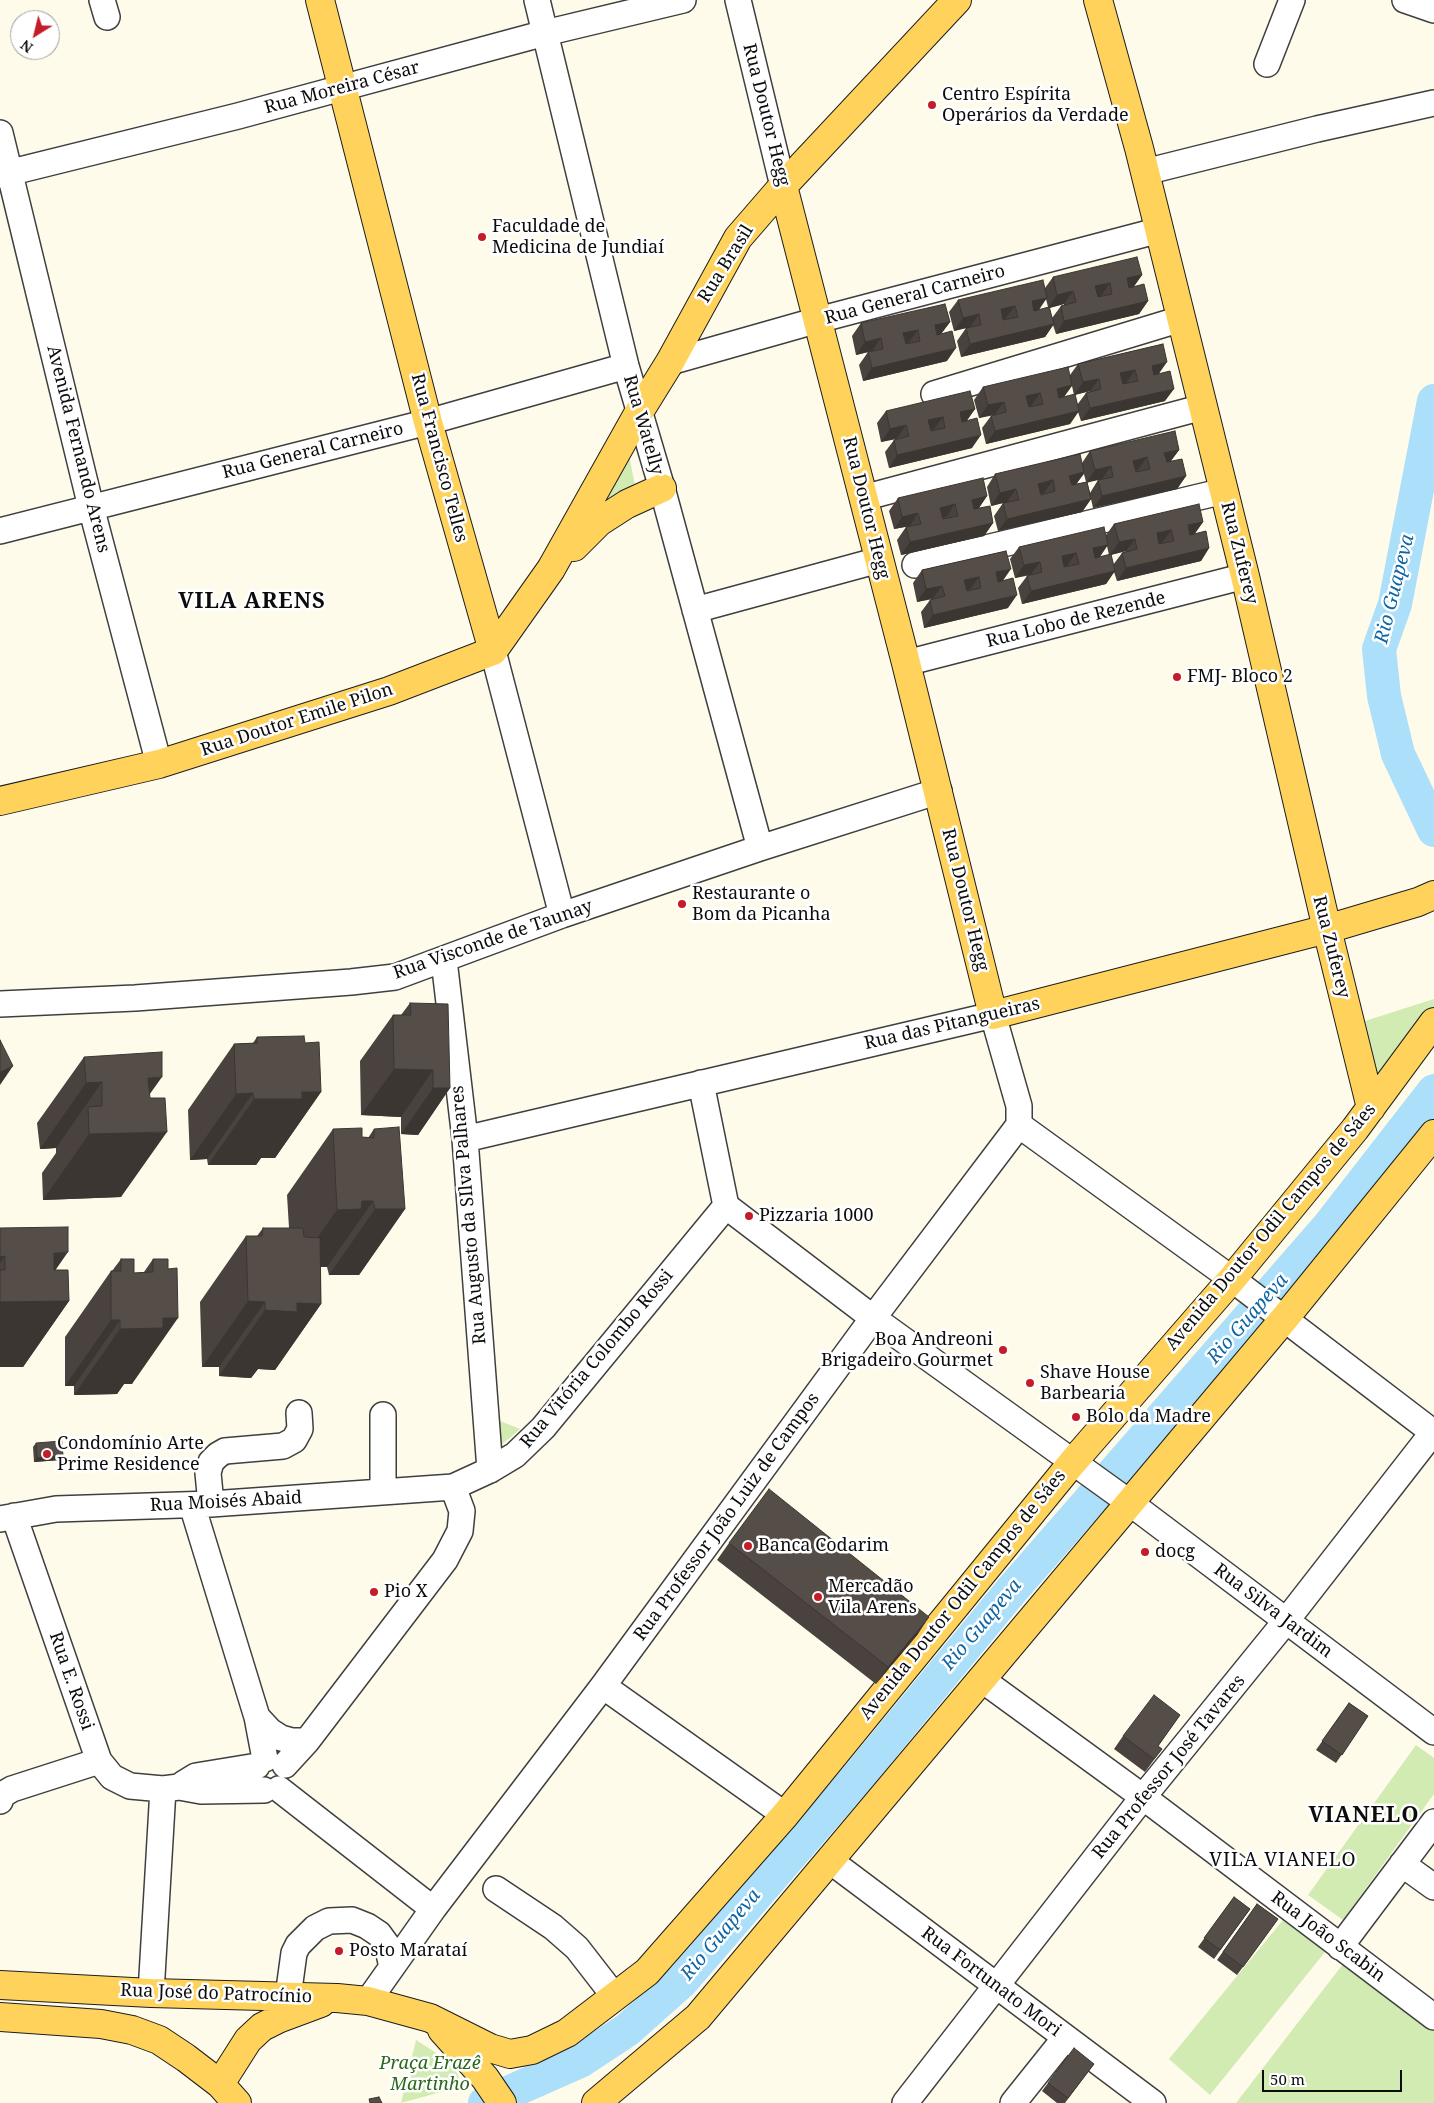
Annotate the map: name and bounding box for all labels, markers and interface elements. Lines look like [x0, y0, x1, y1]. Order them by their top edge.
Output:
north arrow [10, 10, 60, 60]
text: N [16, 36, 37, 58]
street label: Rua Doutor Hegg [738, 42, 794, 188]
street label: Rua Moreira César [262, 57, 422, 119]
place label: Centro Espírita Operários da Verdade [942, 84, 1129, 126]
marker: Centro Espírita Operários da Verdade [926, 99, 938, 111]
place label: Faculdade de Medicina de Jundiaí [492, 216, 664, 258]
street label: Rua Brasil [694, 221, 758, 307]
marker: Faculdade de Medicina de Jundiaí [476, 231, 488, 243]
street label: Rua General Carneiro [822, 261, 1008, 329]
street label: Avenida Fernando Arens [42, 343, 114, 555]
street label: Rua Francisco Telles [406, 371, 472, 545]
street label: Rua Watelly [618, 372, 668, 478]
street label: Rua General Carneiro [220, 418, 406, 484]
street label: Rua Doutor Hegg [838, 435, 894, 581]
street label: Rua Zuferey [1216, 500, 1262, 606]
water label: Rio Guapeva [1370, 532, 1420, 646]
street label: Rua Lobo de Rezende [984, 587, 1168, 653]
district label: VILA ARENS [177, 589, 327, 615]
place label: FMJ- Bloco 2 [1187, 666, 1293, 688]
marker: FMJ- Bloco 2 [1171, 671, 1183, 683]
street label: Rua Doutor Emile Pilon [198, 679, 396, 761]
street label: Rua Doutor Hegg [937, 827, 993, 973]
place label: Restaurante o Bom da Picanha [692, 883, 831, 926]
street label: Rua Zuferey [1308, 894, 1354, 1000]
street label: Rua Visconde de Taunay [391, 896, 595, 984]
marker: Restaurante o Bom da Picanha [676, 898, 688, 910]
street label: Rua das Pitangueiras [862, 993, 1042, 1055]
street label: Rua Augusto da SIlva Palhares [447, 1085, 491, 1345]
street label: Avenida Doutor Odil Campos de Sáes [1161, 1099, 1381, 1355]
place label: Pizzaria 1000 [759, 1205, 873, 1227]
marker: Pizzaria 1000 [743, 1210, 755, 1222]
street label: Rua Vitória Colombo Rossi [516, 1265, 678, 1453]
water label: Rio Guapeva [1203, 1269, 1293, 1369]
place label: Boa Andreoni Brigadeiro Gourmet [821, 1329, 993, 1372]
marker: Boa Andreoni Brigadeiro Gourmet [997, 1344, 1009, 1356]
place label: Shave House Barbearia [1040, 1362, 1150, 1405]
marker: Shave House Barbearia [1024, 1377, 1036, 1389]
street label: Rua Professor João Luiz de Campos [630, 1389, 824, 1645]
place label: Bolo da Madre [1086, 1406, 1211, 1428]
marker: Bolo da Madre [1070, 1411, 1082, 1423]
place label: Condomínio Arte Prime Residence [57, 1433, 204, 1476]
marker: Condomínio Arte Prime Residence [41, 1448, 53, 1460]
street label: Avenida Doutor Odil Campos de Sáes [855, 1466, 1071, 1724]
street label: Rua Moisés Abaid [149, 1487, 303, 1517]
place label: Banca Codarim [758, 1535, 889, 1557]
marker: Banca Codarim [742, 1540, 754, 1552]
place label: docg [1155, 1541, 1195, 1563]
marker: docg [1139, 1546, 1151, 1558]
street label: Rua Silva Jardim [1209, 1559, 1337, 1663]
water label: Rio Guapeva [937, 1575, 1027, 1675]
place label: Mercadão Vila Arens [828, 1576, 917, 1618]
place label: Pio X [384, 1581, 428, 1603]
marker: Pio X [368, 1586, 380, 1598]
marker: Mercadão Vila Arens [812, 1591, 824, 1603]
street label: Rua E. Rossi [44, 1629, 98, 1733]
street label: Rua Professor José Tavares [1088, 1671, 1250, 1863]
district label: VIANELO [1308, 1803, 1420, 1829]
district label: VILA VIANELO [1208, 1850, 1358, 1872]
water label: Rio Guapeva [676, 1885, 766, 1985]
street label: Rua João Scabin [1267, 1887, 1389, 1987]
street label: Rua Fortunato Mori [917, 1922, 1065, 2042]
place label: Posto Marataí [349, 1940, 467, 1962]
marker: Posto Marataí [333, 1945, 345, 1957]
street label: Rua José do Patrocínio [120, 1980, 312, 2008]
park label: Praça Erazê Martinho [379, 2053, 481, 2096]
scale bar [1264, 2060, 1404, 2092]
text: 50 m [1270, 2069, 1305, 2089]

